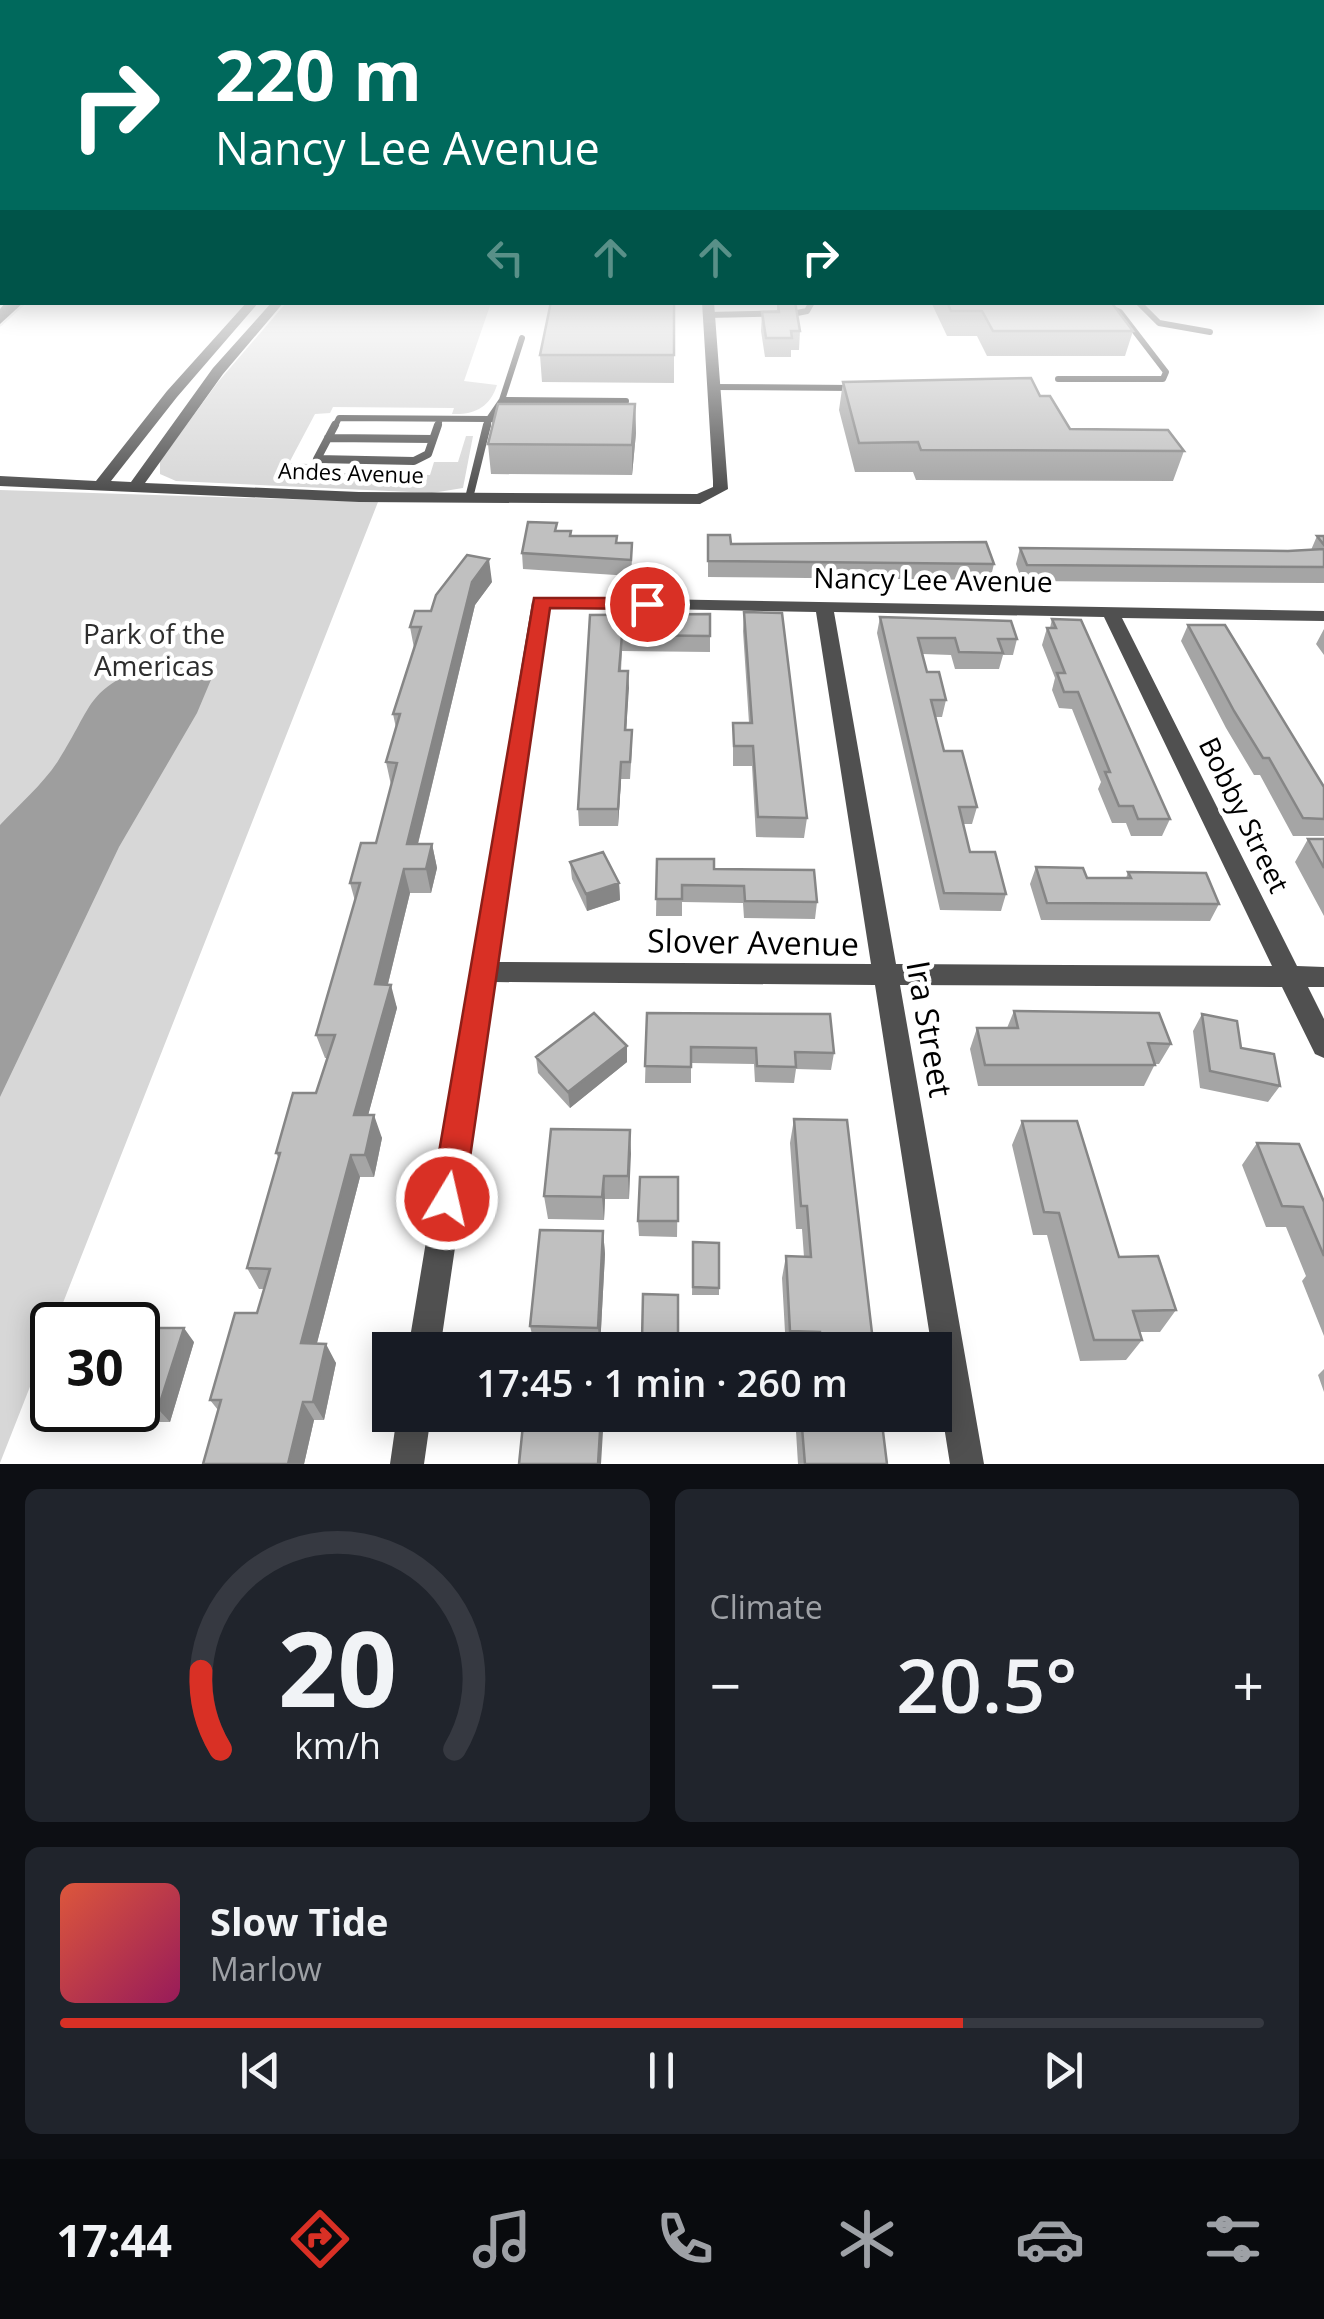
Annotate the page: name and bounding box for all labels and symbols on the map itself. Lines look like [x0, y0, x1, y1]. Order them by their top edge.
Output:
street label: Andes Avenue [278, 454, 425, 490]
street label: Nancy Lee Avenue [813, 558, 1053, 600]
pin [605, 562, 690, 647]
park label: Park of the Americas [83, 614, 225, 684]
street label: Bobby Street [1191, 730, 1299, 899]
street label: Slover Avenue [647, 918, 859, 965]
street label: Ira Street [897, 957, 964, 1100]
position arrow [395, 1147, 499, 1251]
speed limit sign: 30 [30, 1302, 160, 1432]

